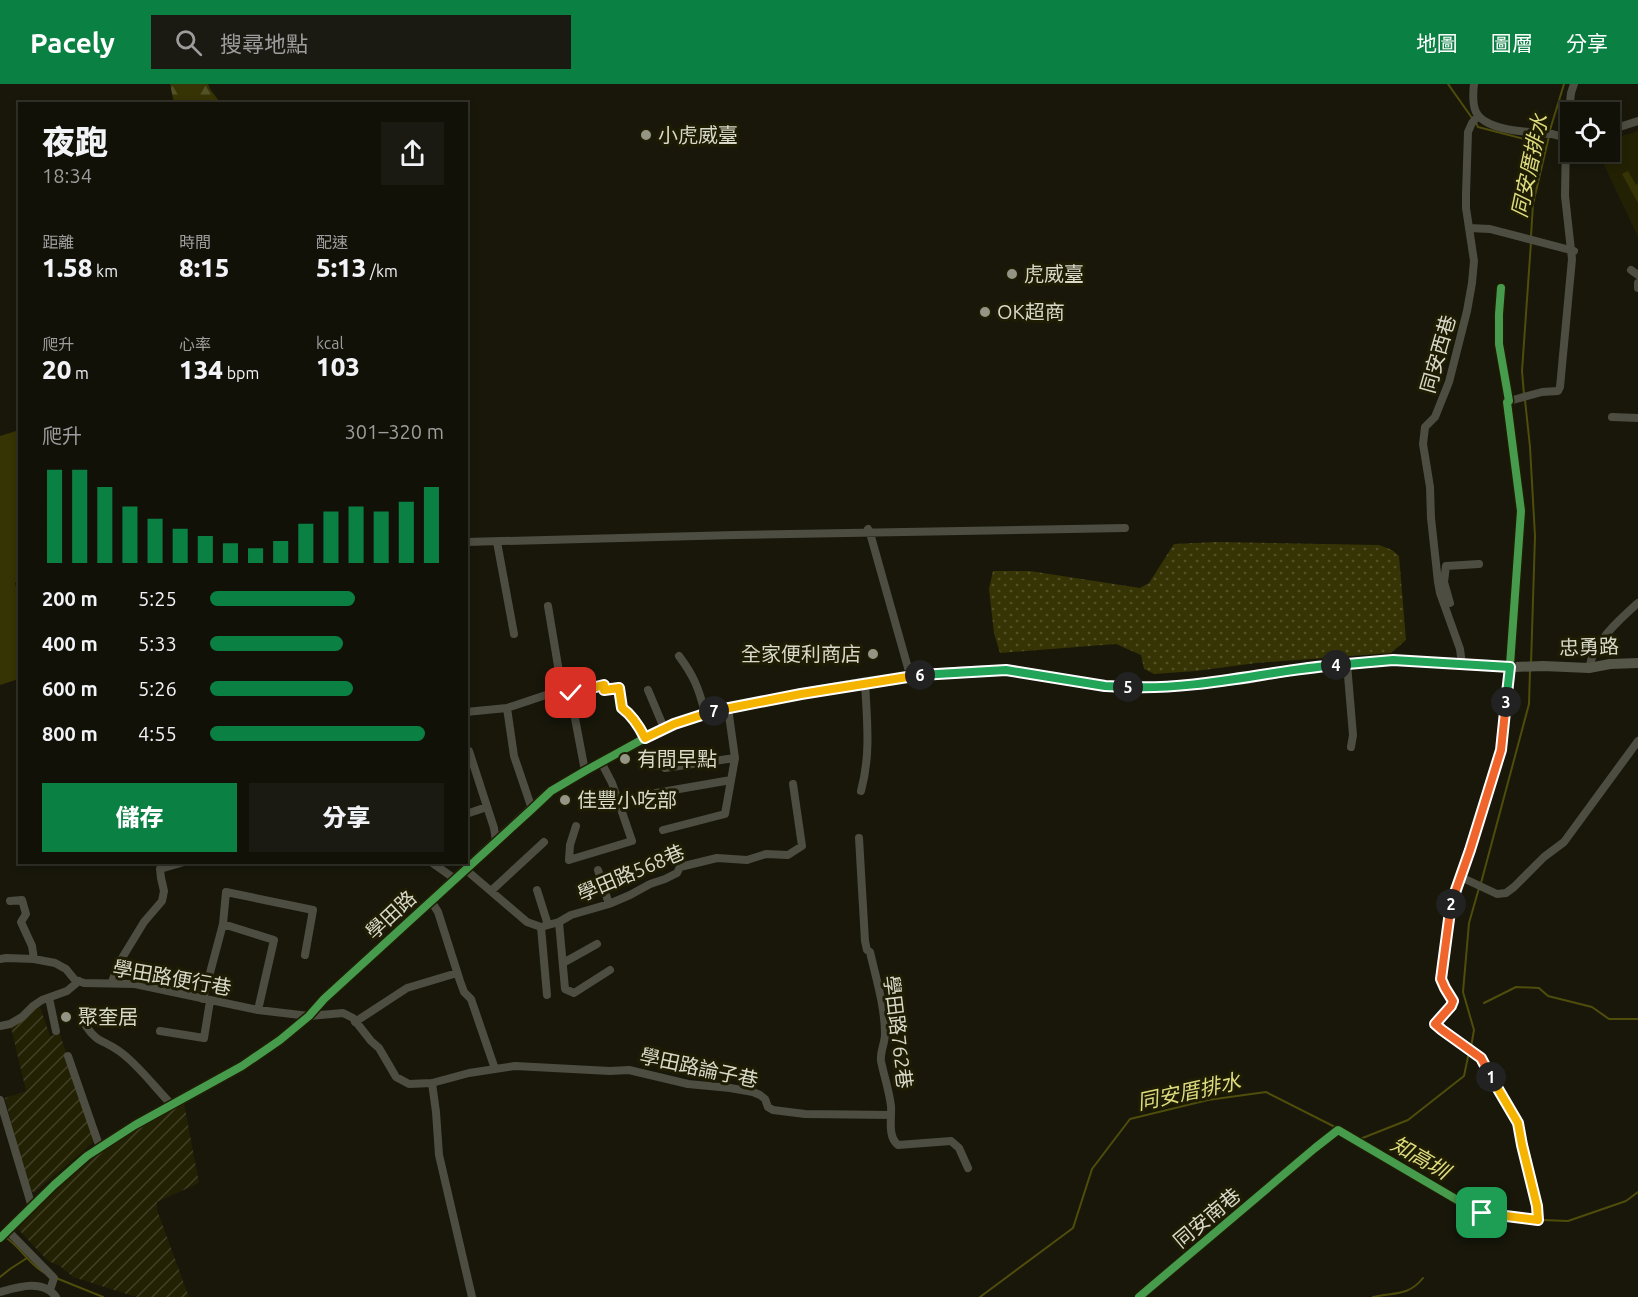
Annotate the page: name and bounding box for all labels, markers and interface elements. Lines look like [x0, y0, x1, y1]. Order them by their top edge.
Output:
search box [151, 15, 571, 69]
icon: search [172, 26, 205, 59]
text: Pacely [30, 27, 115, 58]
text: 搜尋地點 [220, 31, 308, 56]
text: 地圖 [1416, 31, 1458, 55]
text: 圖層 [1491, 31, 1533, 55]
text: 分享 [1566, 31, 1608, 55]
map controls [1560, 102, 1620, 162]
button: locate [1560, 102, 1620, 162]
water label: 同安厝排水 [1506, 111, 1552, 220]
button: share [381, 122, 444, 185]
text: 夜跑 [42, 123, 108, 160]
place label: 小虎威臺 [658, 123, 738, 146]
marker: 小虎威臺 [639, 128, 653, 142]
text: 18:34 [42, 164, 92, 187]
text: 距離 [42, 233, 74, 251]
text: 時間 [179, 233, 211, 251]
text: 配速 [316, 233, 348, 251]
text: 1.58 [42, 253, 92, 282]
text: 8:15 [179, 253, 229, 282]
text: 5:13 [316, 253, 366, 282]
text: km [92, 262, 118, 280]
text: /km [366, 262, 398, 280]
place label: 虎威臺 [1024, 262, 1084, 285]
marker: 虎威臺 [1005, 267, 1019, 281]
place label: OK超商 [997, 300, 1065, 323]
marker: OK超商 [978, 305, 992, 319]
street label: 同安西巷 [1415, 312, 1460, 395]
text: kcal [316, 334, 344, 352]
text: 爬升 [42, 335, 74, 353]
text: 心率 [179, 335, 211, 353]
text: 103 [316, 352, 360, 381]
text: 20 [42, 355, 71, 384]
text: 134 [179, 355, 223, 384]
text: m [71, 364, 89, 382]
text: bpm [223, 364, 259, 382]
text: 301–320 m [345, 420, 444, 443]
text: 爬升 [42, 424, 82, 447]
text: 200 m [42, 587, 98, 610]
text: 5:25 [138, 587, 177, 610]
text: 400 m [42, 632, 98, 655]
text: 5:33 [138, 632, 177, 655]
street label: 忠勇路 [1559, 634, 1619, 659]
place label: 全家便利商店 [741, 642, 861, 665]
marker: 全家便利商店 [866, 647, 880, 661]
pin: 4 [1321, 650, 1351, 680]
text: 4 [1331, 656, 1341, 674]
pin: 6 [905, 660, 935, 690]
text: 6 [915, 666, 925, 684]
pin [545, 667, 596, 718]
pin: 5 [1113, 672, 1143, 702]
icon: check [554, 676, 587, 709]
text: 600 m [42, 677, 98, 700]
text: 5:26 [138, 677, 177, 700]
text: 5 [1123, 678, 1133, 696]
pin: 3 [1491, 687, 1521, 717]
text: 3 [1501, 693, 1511, 711]
pin: 7 [699, 696, 729, 726]
text: 7 [709, 702, 719, 720]
text: 800 m [42, 722, 98, 745]
text: 4:55 [138, 722, 177, 745]
place label: 有間早點 [637, 747, 717, 770]
marker: 有間早點 [618, 752, 632, 766]
button: 儲存 [42, 783, 237, 852]
button: 分享 [249, 783, 444, 852]
place label: 佳豐小吃部 [577, 788, 677, 811]
marker: 佳豐小吃部 [558, 793, 572, 807]
street label: 學田路568巷 [574, 840, 688, 905]
street label: 學田路 [361, 886, 420, 944]
pin: 2 [1436, 889, 1466, 919]
text: 2 [1446, 895, 1456, 913]
street label: 學田路便行巷 [111, 956, 233, 999]
street label: 學田路762巷 [880, 974, 917, 1090]
place label: 聚奎居 [78, 1005, 138, 1028]
marker: 聚奎居 [59, 1010, 73, 1024]
street label: 學田路論子巷 [638, 1044, 760, 1091]
pin: 1 [1476, 1062, 1506, 1092]
water label: 同安厝排水 [1135, 1068, 1244, 1114]
text: 1 [1486, 1068, 1496, 1086]
water label: 知高圳 [1387, 1131, 1456, 1185]
street label: 同安南巷 [1169, 1183, 1245, 1252]
pin [1456, 1187, 1507, 1238]
icon: arrive [1465, 1196, 1498, 1229]

